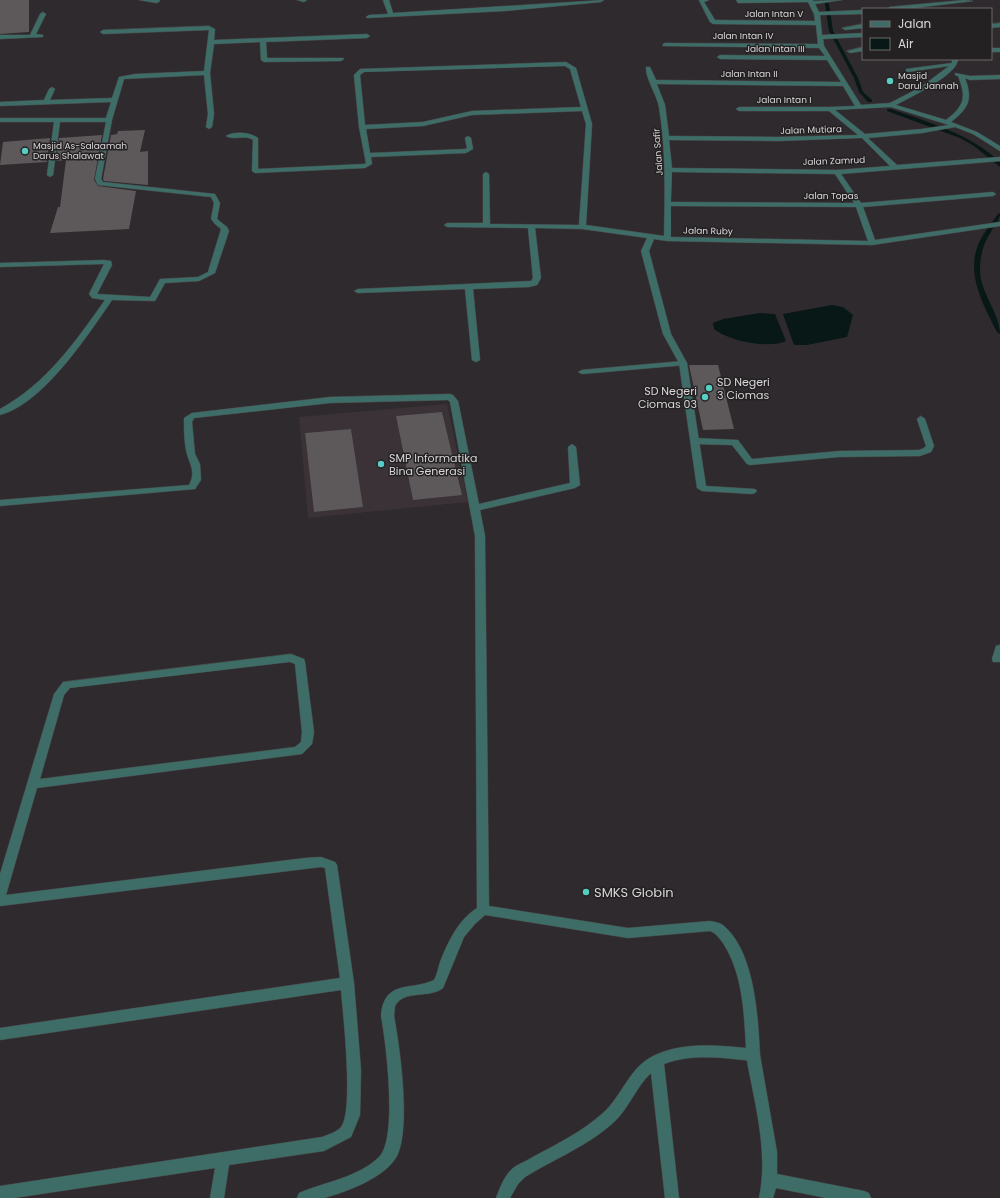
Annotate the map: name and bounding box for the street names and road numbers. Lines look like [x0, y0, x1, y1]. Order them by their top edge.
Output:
street label: Jalan Intan V [745, 8, 803, 20]
street label: Jalan Intan IV [712, 30, 774, 42]
street label: Jalan Intan III [745, 43, 805, 55]
street label: Jalan Intan II [720, 68, 778, 80]
street label: Jalan Intan I [756, 94, 812, 106]
street label: Jalan Mutiara [780, 123, 842, 137]
street label: Jalan Safir [650, 127, 666, 176]
street label: Jalan Zamrud [802, 154, 866, 168]
street label: Jalan Topas [804, 190, 859, 202]
street label: Jalan Ruby [683, 225, 733, 237]

